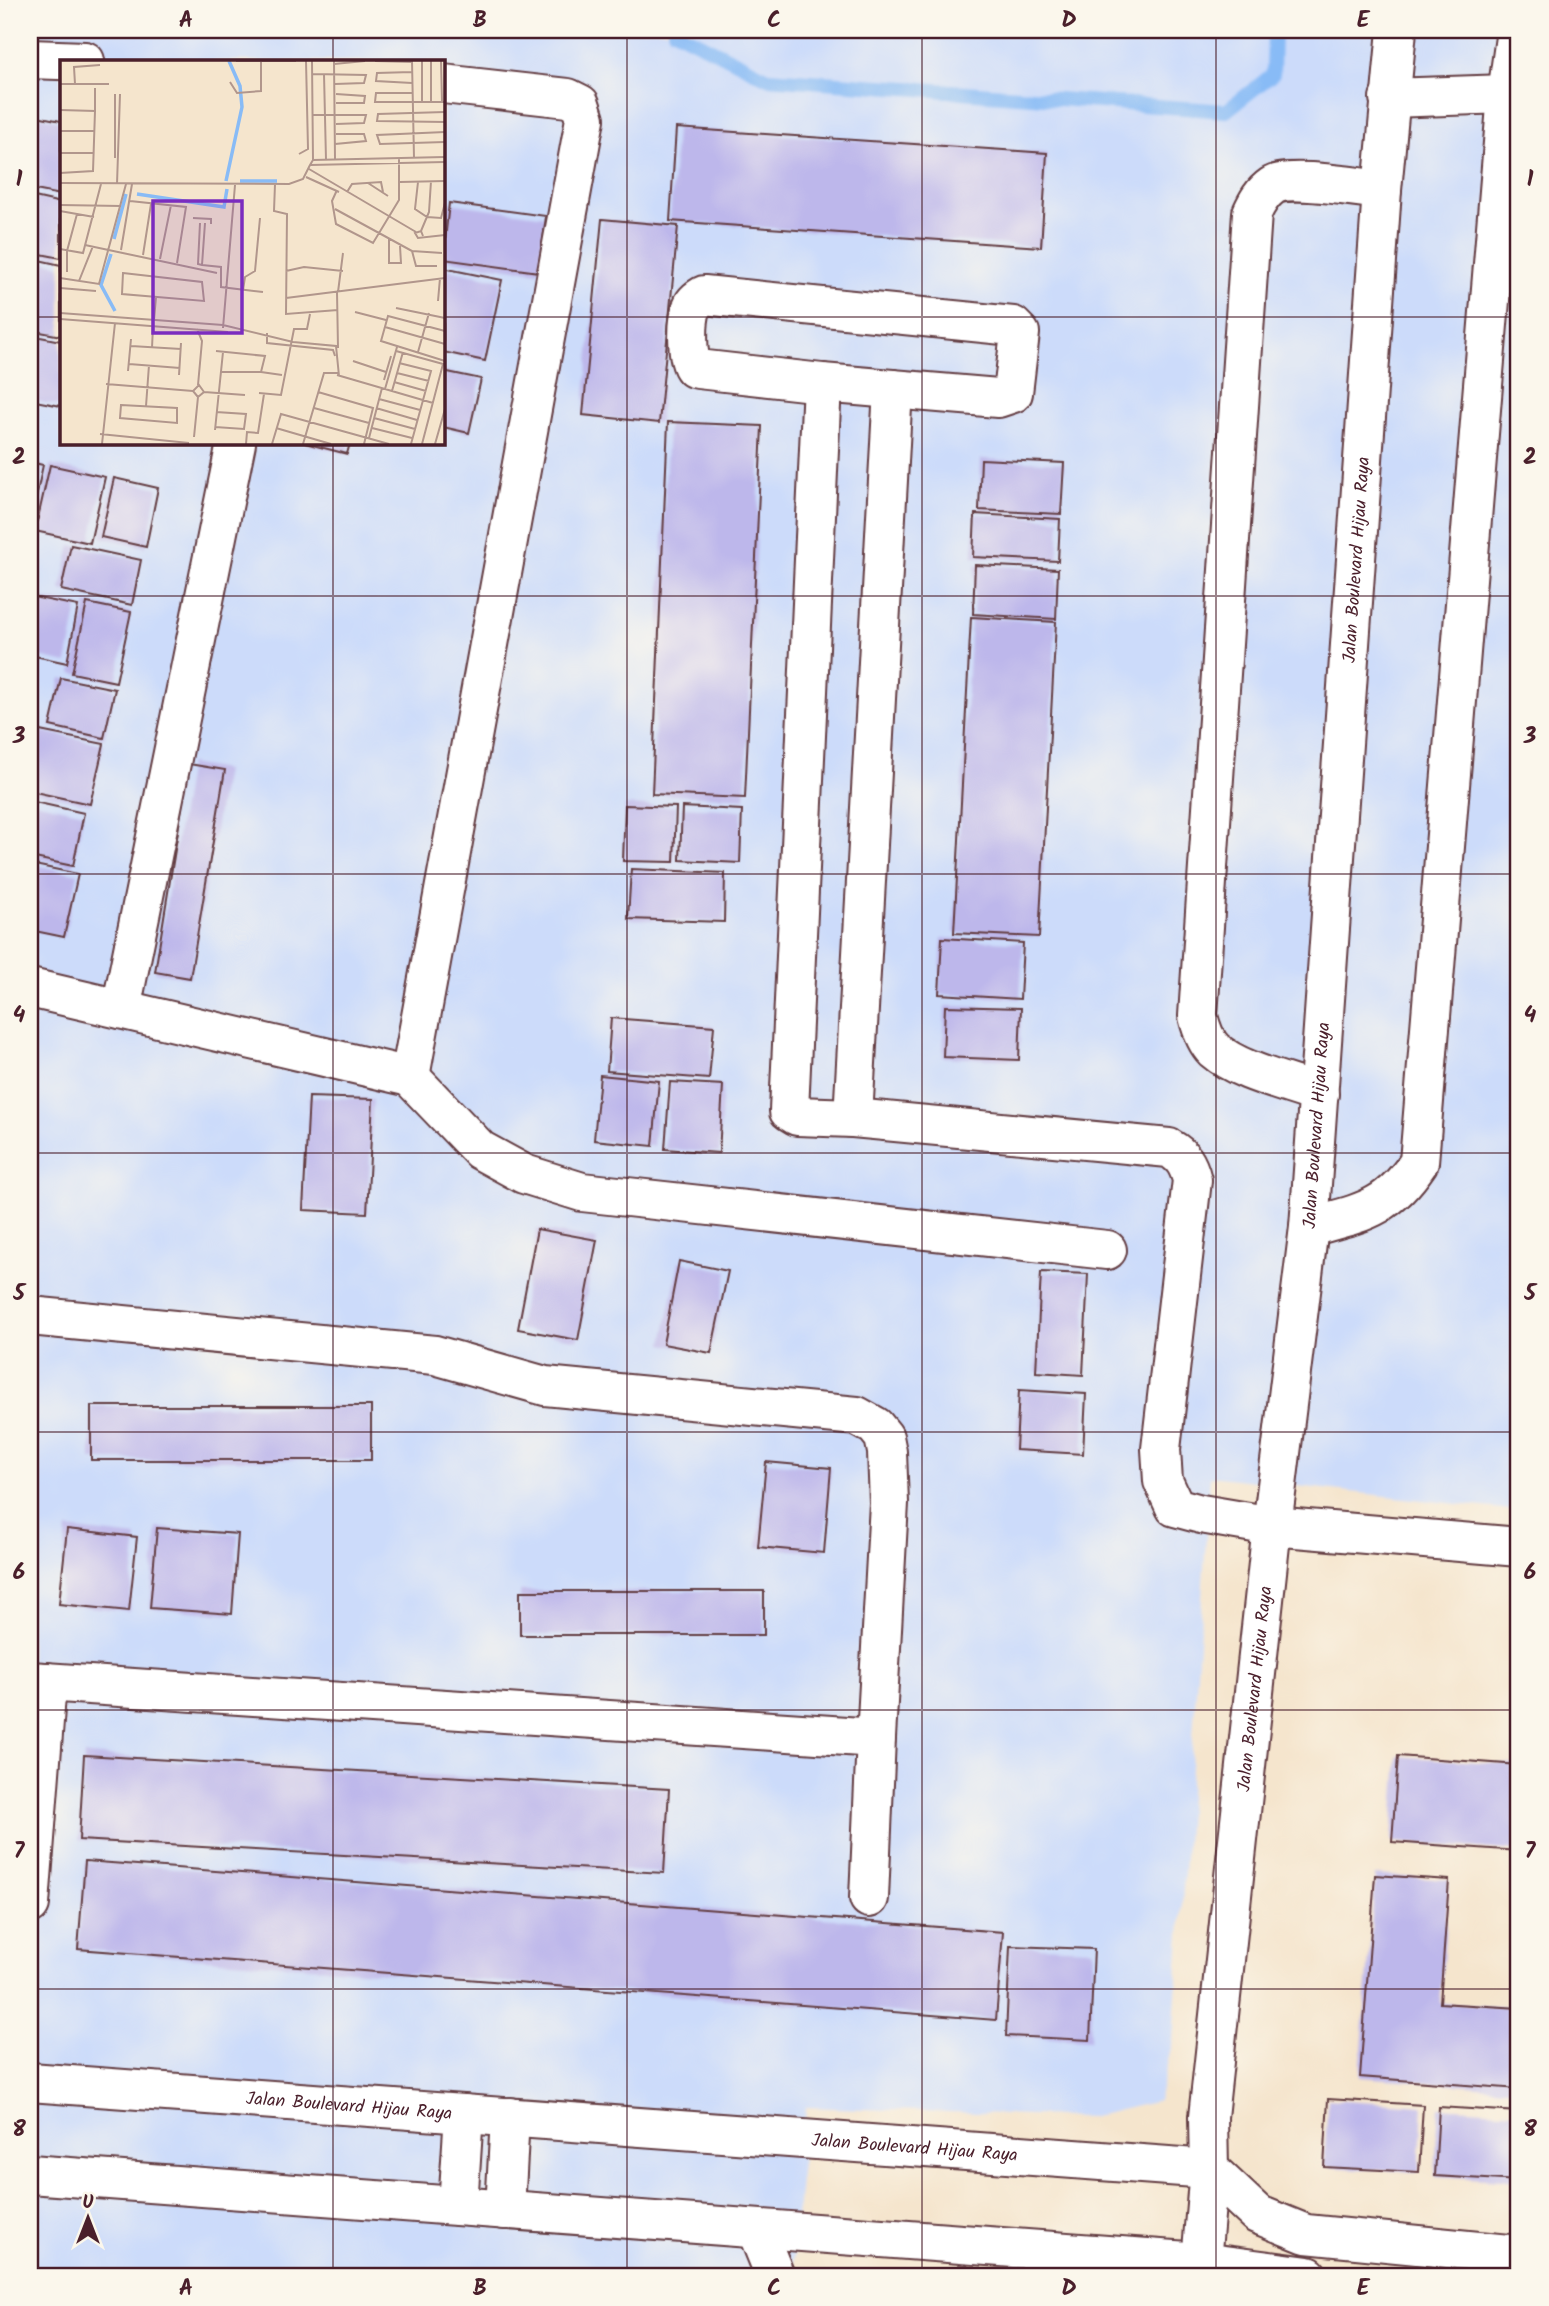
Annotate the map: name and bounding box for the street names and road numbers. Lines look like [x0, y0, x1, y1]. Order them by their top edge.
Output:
street label: Jalan Boulevard Hijau Raya [1336, 456, 1379, 664]
street label: Jalan Boulevard Hijau Raya [1296, 1021, 1339, 1230]
street label: Jalan Boulevard Hijau Raya [1230, 1585, 1281, 1793]
street label: Jalan Boulevard Hijau Raya [245, 2085, 453, 2129]
street label: Jalan Boulevard Hijau Raya [810, 2127, 1019, 2171]

